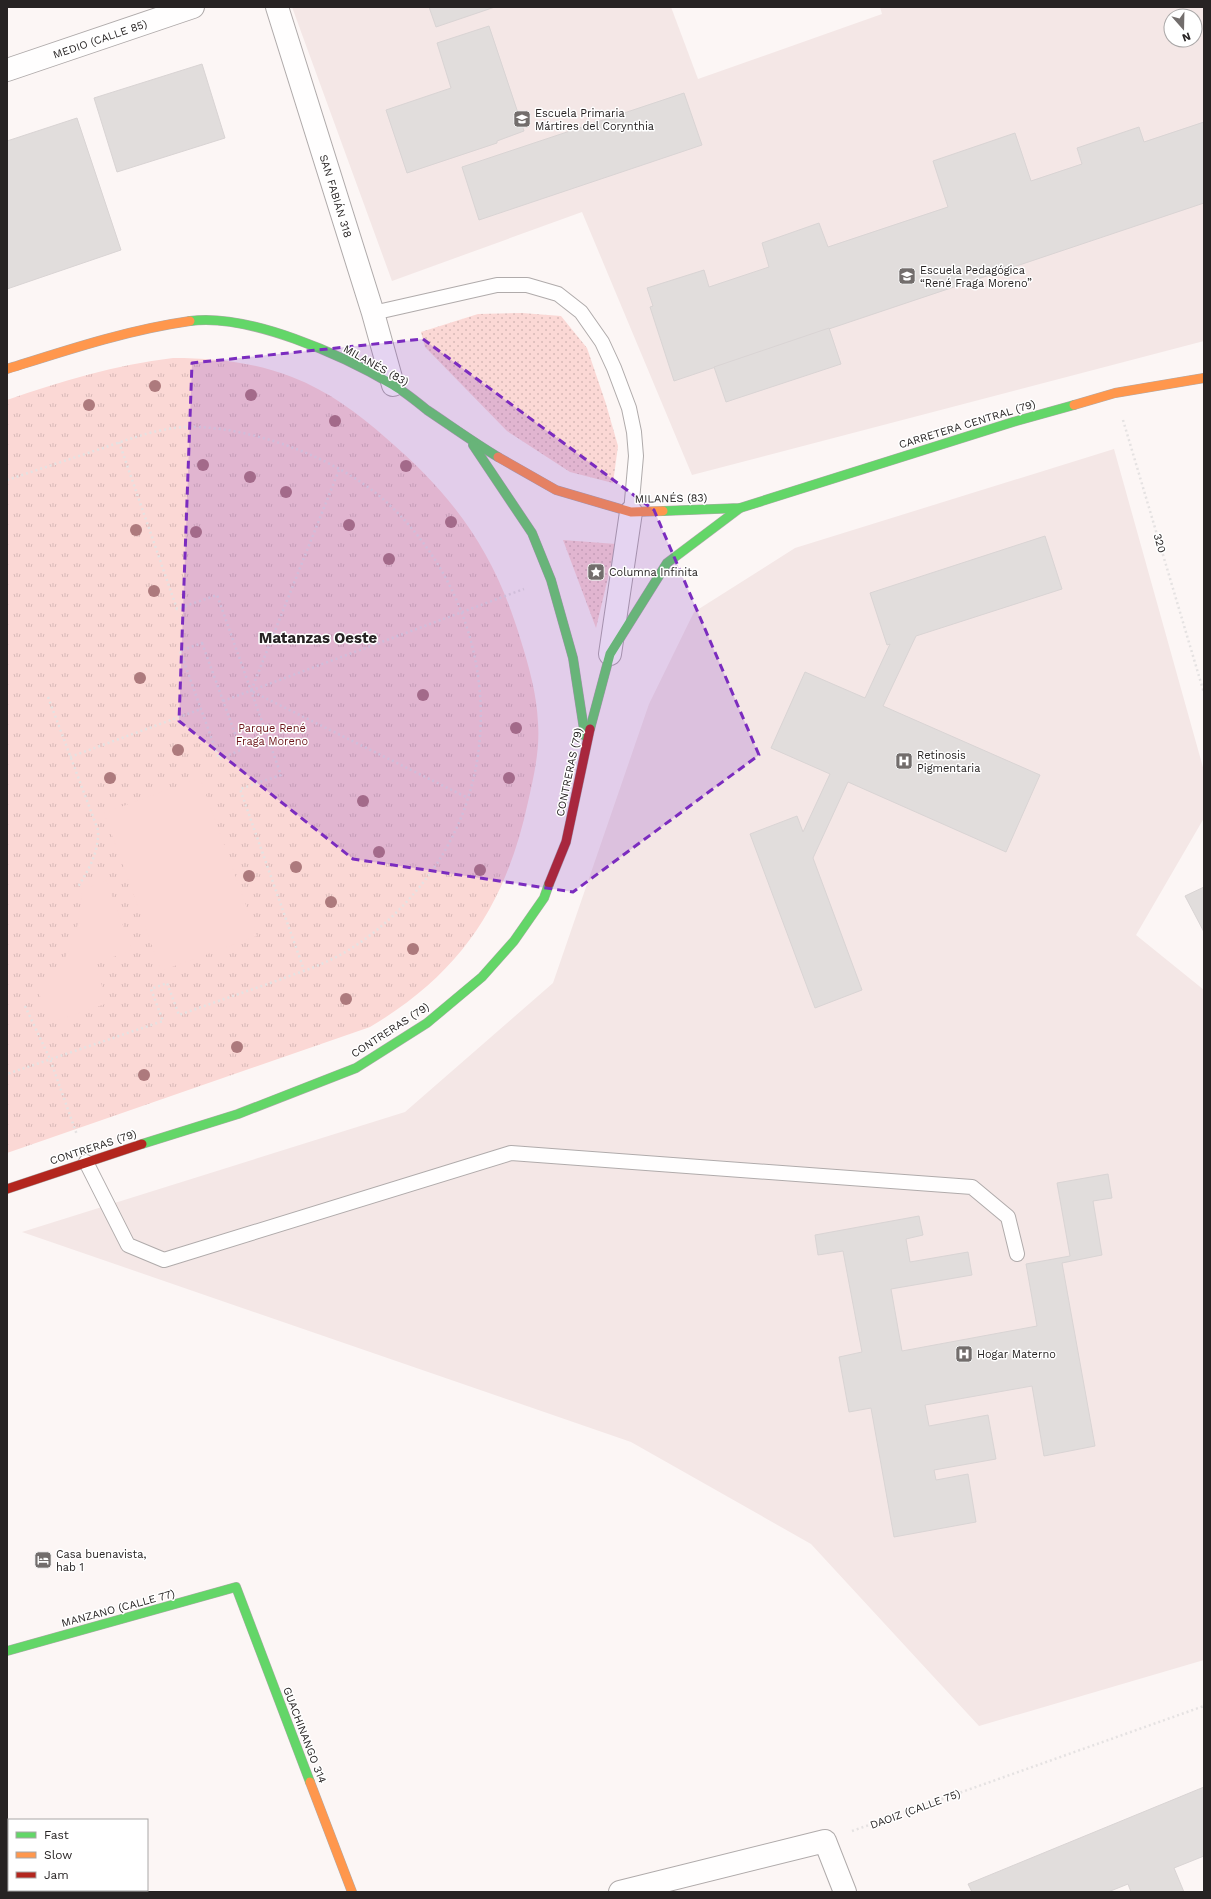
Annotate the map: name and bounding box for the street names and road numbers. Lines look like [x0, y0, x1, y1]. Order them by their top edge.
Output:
street label: MEDIO (CALLE 85) [51, 17, 149, 62]
street label: SAN FABIÁN 318 [317, 153, 355, 239]
street label: MILANÉS (83) [341, 341, 411, 389]
street label: CARRETERA CENTRAL (79) [897, 397, 1037, 451]
street label: MILANÉS (83) [635, 490, 707, 506]
street label: 320 [1151, 532, 1169, 555]
street label: CONTRERAS (79) [554, 726, 585, 818]
street label: CONTRERAS (79) [349, 1000, 432, 1060]
street label: CONTRERAS (79) [48, 1127, 138, 1168]
street label: MANZANO (CALLE 77) [60, 1587, 176, 1630]
street label: GUACHINANGO 314 [280, 1685, 329, 1785]
street label: DAOIZ (CALLE 75) [868, 1787, 962, 1832]

